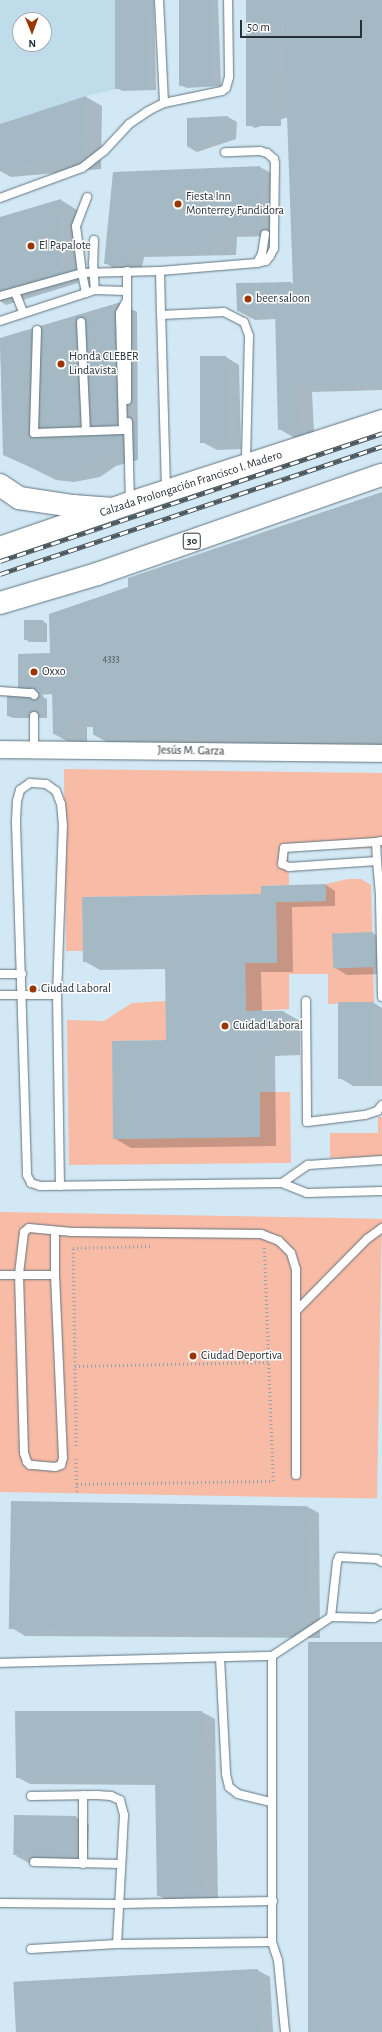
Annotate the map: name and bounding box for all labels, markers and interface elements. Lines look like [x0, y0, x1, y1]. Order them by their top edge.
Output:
north arrow [12, 12, 52, 52]
scale bar [242, 12, 364, 38]
text: 50 m [247, 21, 270, 33]
text: N [28, 38, 36, 49]
place label: Fiesta Inn Monterrey Fundidora [186, 190, 284, 218]
marker: Fiesta Inn Monterrey Fundidora [173, 199, 183, 209]
place label: El Papalote [39, 239, 91, 253]
marker: El Papalote [26, 241, 36, 251]
place label: beer saloon [256, 292, 310, 306]
marker: beer saloon [243, 294, 253, 304]
place label: Honda CLEBER Lindavista [69, 350, 139, 378]
marker: Honda CLEBER Lindavista [56, 359, 66, 369]
street label: Calzada Prolongación Francisco I. Madero [98, 448, 284, 520]
road number: 30 [182, 532, 202, 550]
house number: 4333 [102, 654, 120, 666]
place label: Oxxo [42, 665, 66, 679]
marker: Oxxo [29, 667, 39, 677]
street label: Jesús M. Garza [157, 743, 225, 759]
place label: Ciudad Laboral [41, 982, 111, 996]
marker: Ciudad Laboral [28, 984, 38, 994]
place label: Cuidad Laboral [233, 1019, 303, 1033]
marker: Cuidad Laboral [220, 1021, 230, 1031]
place label: Ciudad Deportiva [201, 1349, 282, 1363]
marker: Ciudad Deportiva [188, 1351, 198, 1361]

